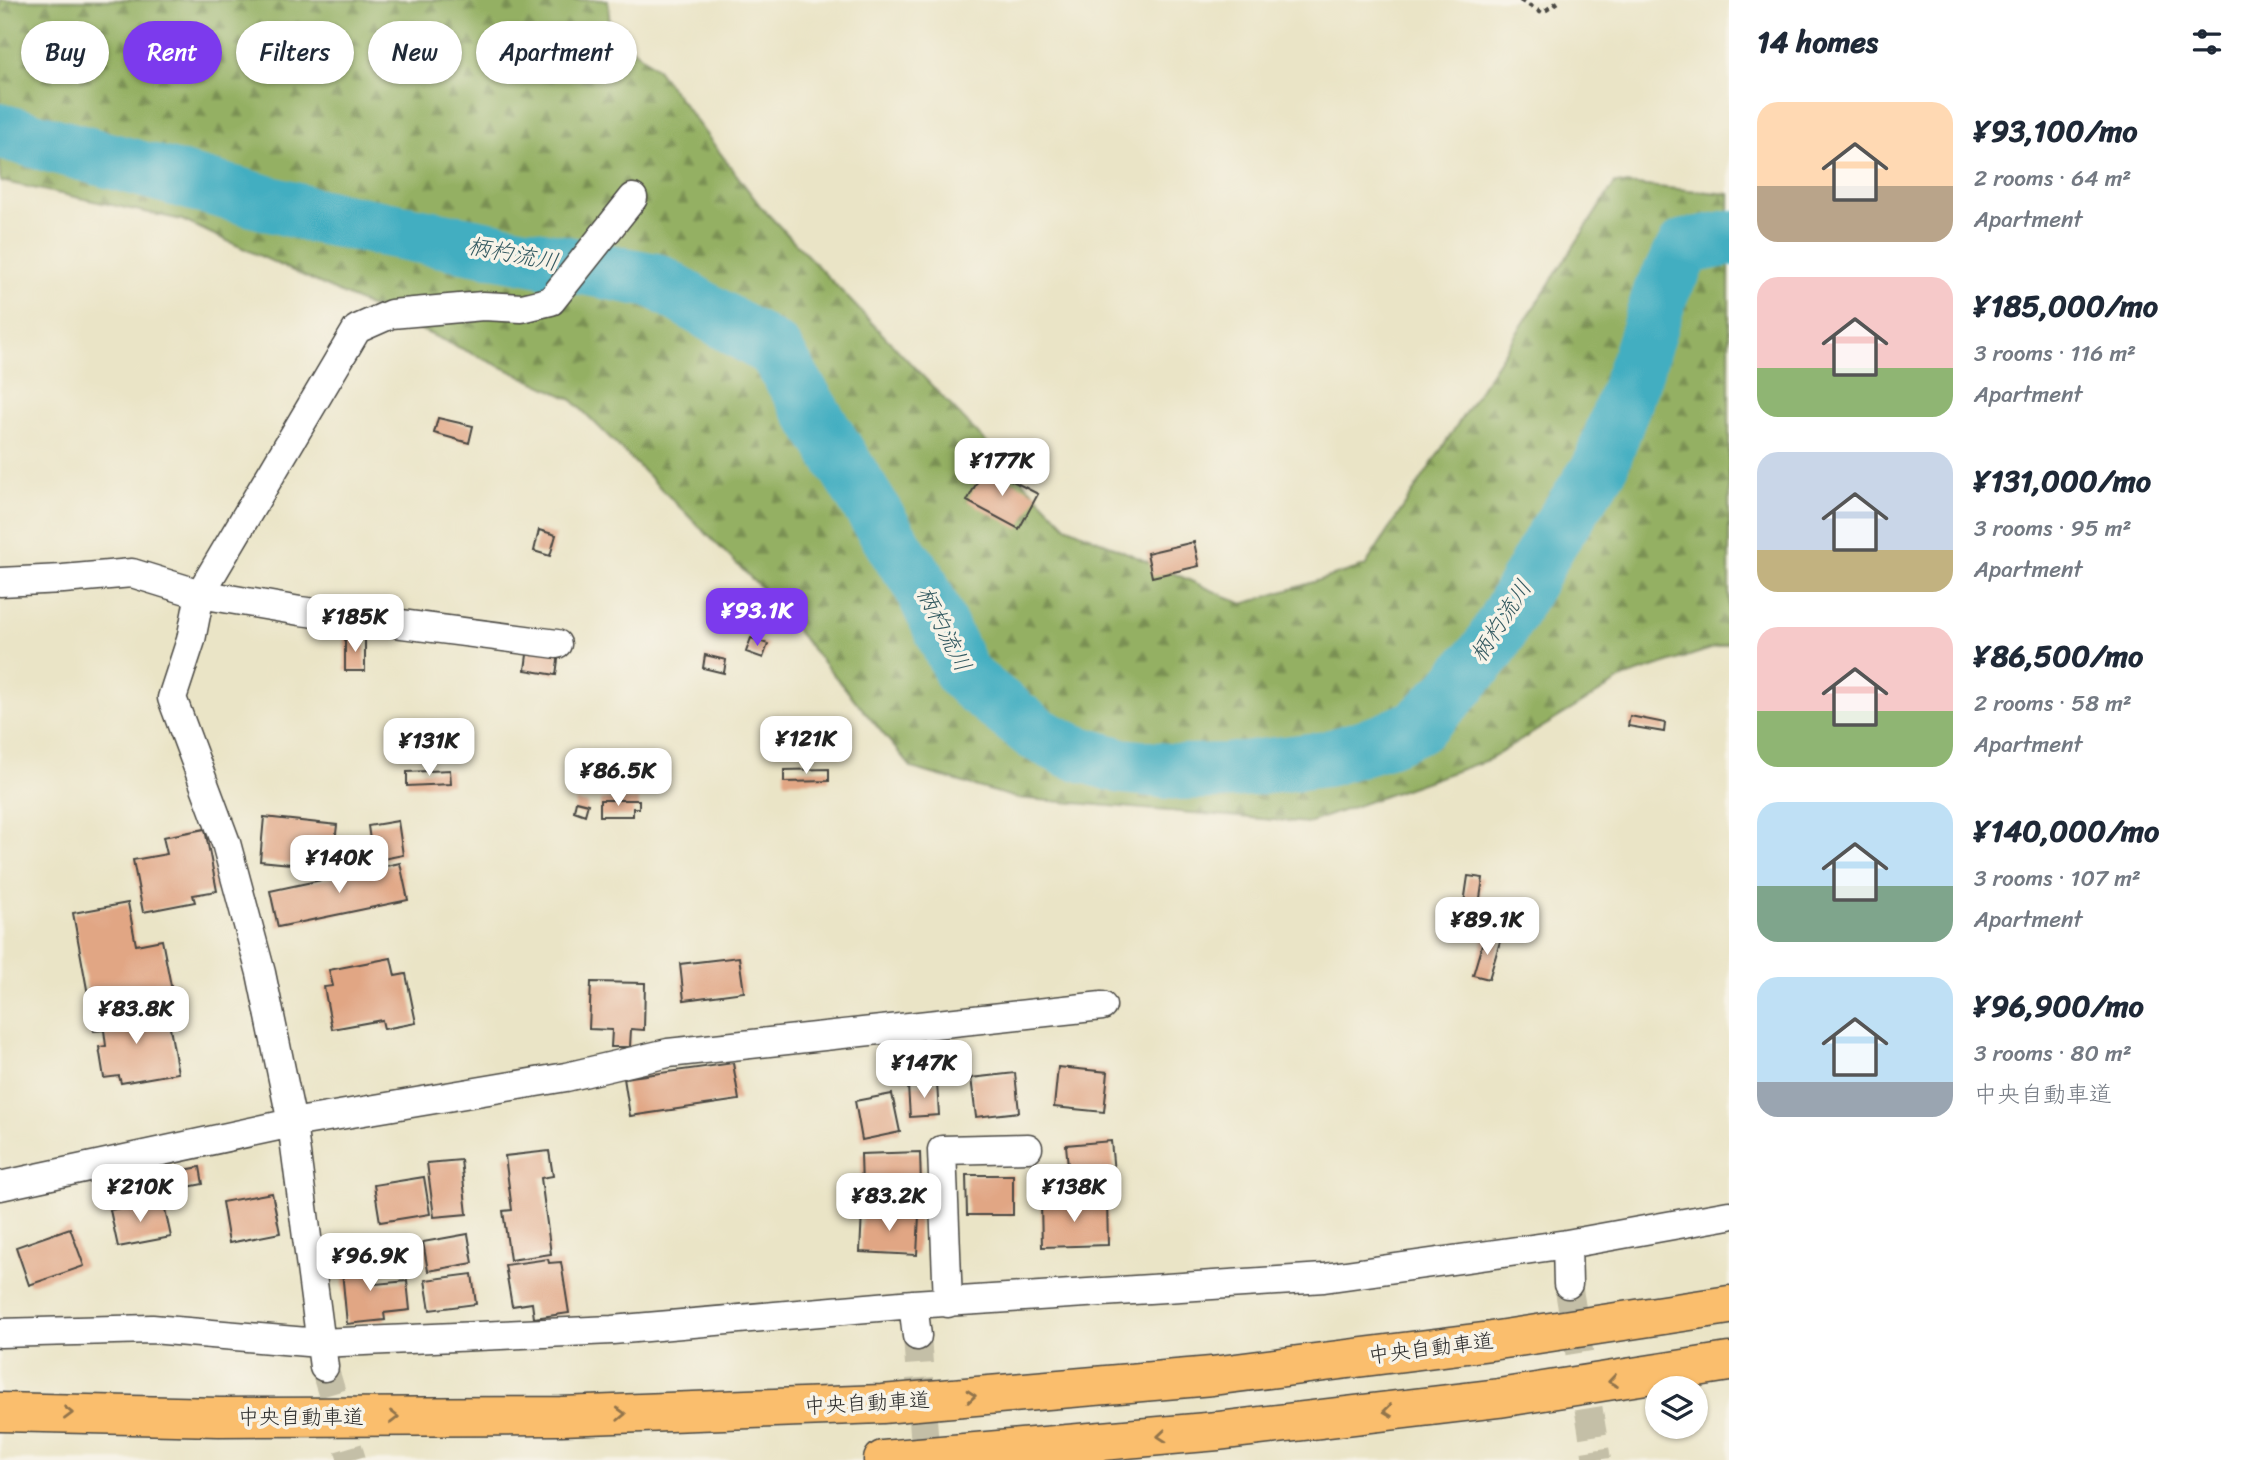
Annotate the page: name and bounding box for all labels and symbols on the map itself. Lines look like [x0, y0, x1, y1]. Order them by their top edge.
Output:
water label: 柄杓流川 [464, 225, 562, 283]
pin: ¥177K [953, 438, 1051, 498]
water label: 柄杓流川 [1459, 571, 1543, 671]
water label: 柄杓流川 [905, 579, 983, 679]
pin: ¥93.1K [700, 588, 814, 648]
pin: ¥185K [306, 594, 404, 654]
pin: ¥121K [757, 716, 855, 776]
pin: ¥131K [380, 718, 478, 778]
pin: ¥86.5K [561, 748, 675, 808]
pin: ¥140K [290, 836, 388, 895]
pin: ¥89.1K [1430, 898, 1544, 957]
pin: ¥83.8K [79, 986, 193, 1046]
pin: ¥147K [875, 1040, 973, 1100]
pin: ¥210K [91, 1164, 189, 1224]
pin: ¥138K [1025, 1164, 1123, 1224]
pin: ¥83.2K [832, 1174, 946, 1233]
pin: ¥96.9K [313, 1234, 427, 1293]
street label: 中央自動車道 [1366, 1321, 1496, 1375]
one-way arrow [1607, 1373, 1619, 1388]
street label: 中央自動車道 [803, 1381, 931, 1425]
one-way arrow [965, 1389, 976, 1404]
street label: 中央自動車道 [238, 1398, 364, 1436]
one-way arrow [1382, 1404, 1394, 1419]
one-way arrow [63, 1406, 74, 1421]
one-way arrow [616, 1406, 627, 1421]
one-way arrow [389, 1409, 399, 1425]
one-way arrow [1156, 1428, 1167, 1443]

